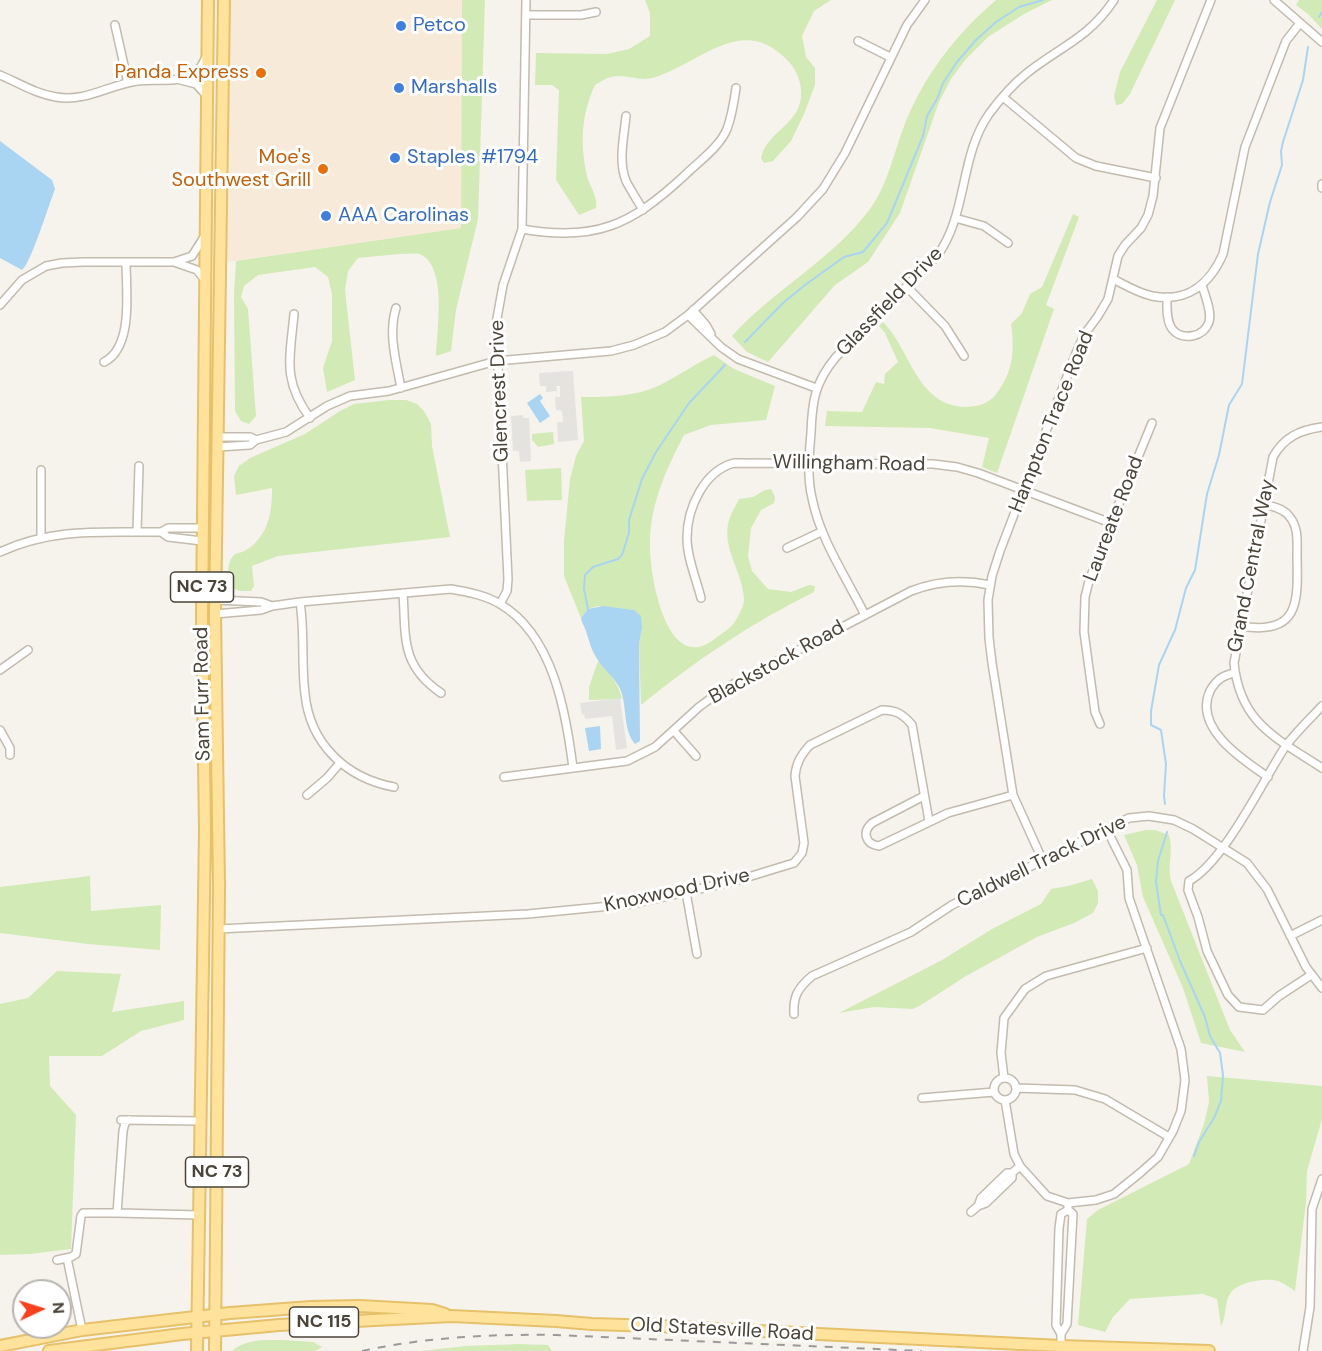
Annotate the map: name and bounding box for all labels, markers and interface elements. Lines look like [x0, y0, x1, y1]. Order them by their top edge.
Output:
place label: Petco [413, 14, 466, 38]
marker: Petco [394, 19, 408, 33]
place label: Panda Express [115, 61, 249, 85]
marker: Panda Express [254, 66, 268, 80]
place label: Marshalls [411, 76, 497, 100]
marker: Marshalls [392, 81, 406, 95]
place label: Moe's Southwest Grill [171, 146, 311, 193]
place label: Staples #1794 [407, 146, 538, 170]
marker: Staples #1794 [388, 151, 402, 165]
marker: Moe's Southwest Grill [316, 162, 330, 176]
place label: AAA Carolinas [338, 204, 469, 228]
marker: AAA Carolinas [319, 209, 333, 223]
street label: Glassfield Drive [832, 242, 948, 362]
street label: Glencrest Drive [486, 319, 514, 463]
street label: Hampton Trace Road [1005, 328, 1099, 516]
street label: Willingham Road [773, 451, 925, 477]
street label: Laureate Road [1079, 453, 1149, 585]
street label: Grand Central Way [1223, 477, 1281, 655]
road number: NC 73 [170, 572, 234, 602]
street label: Blackstock Road [705, 616, 849, 710]
street label: Sam Furr Road [190, 627, 216, 761]
street label: Caldwell Track Drive [953, 811, 1131, 913]
street label: Knoxwood Drive [602, 864, 752, 918]
road number: NC 73 [186, 1157, 248, 1187]
north arrow [12, 1279, 72, 1339]
text: N [48, 1301, 69, 1314]
road number: NC 115 [290, 1307, 358, 1337]
street label: Old Statesville Road [630, 1313, 814, 1347]

